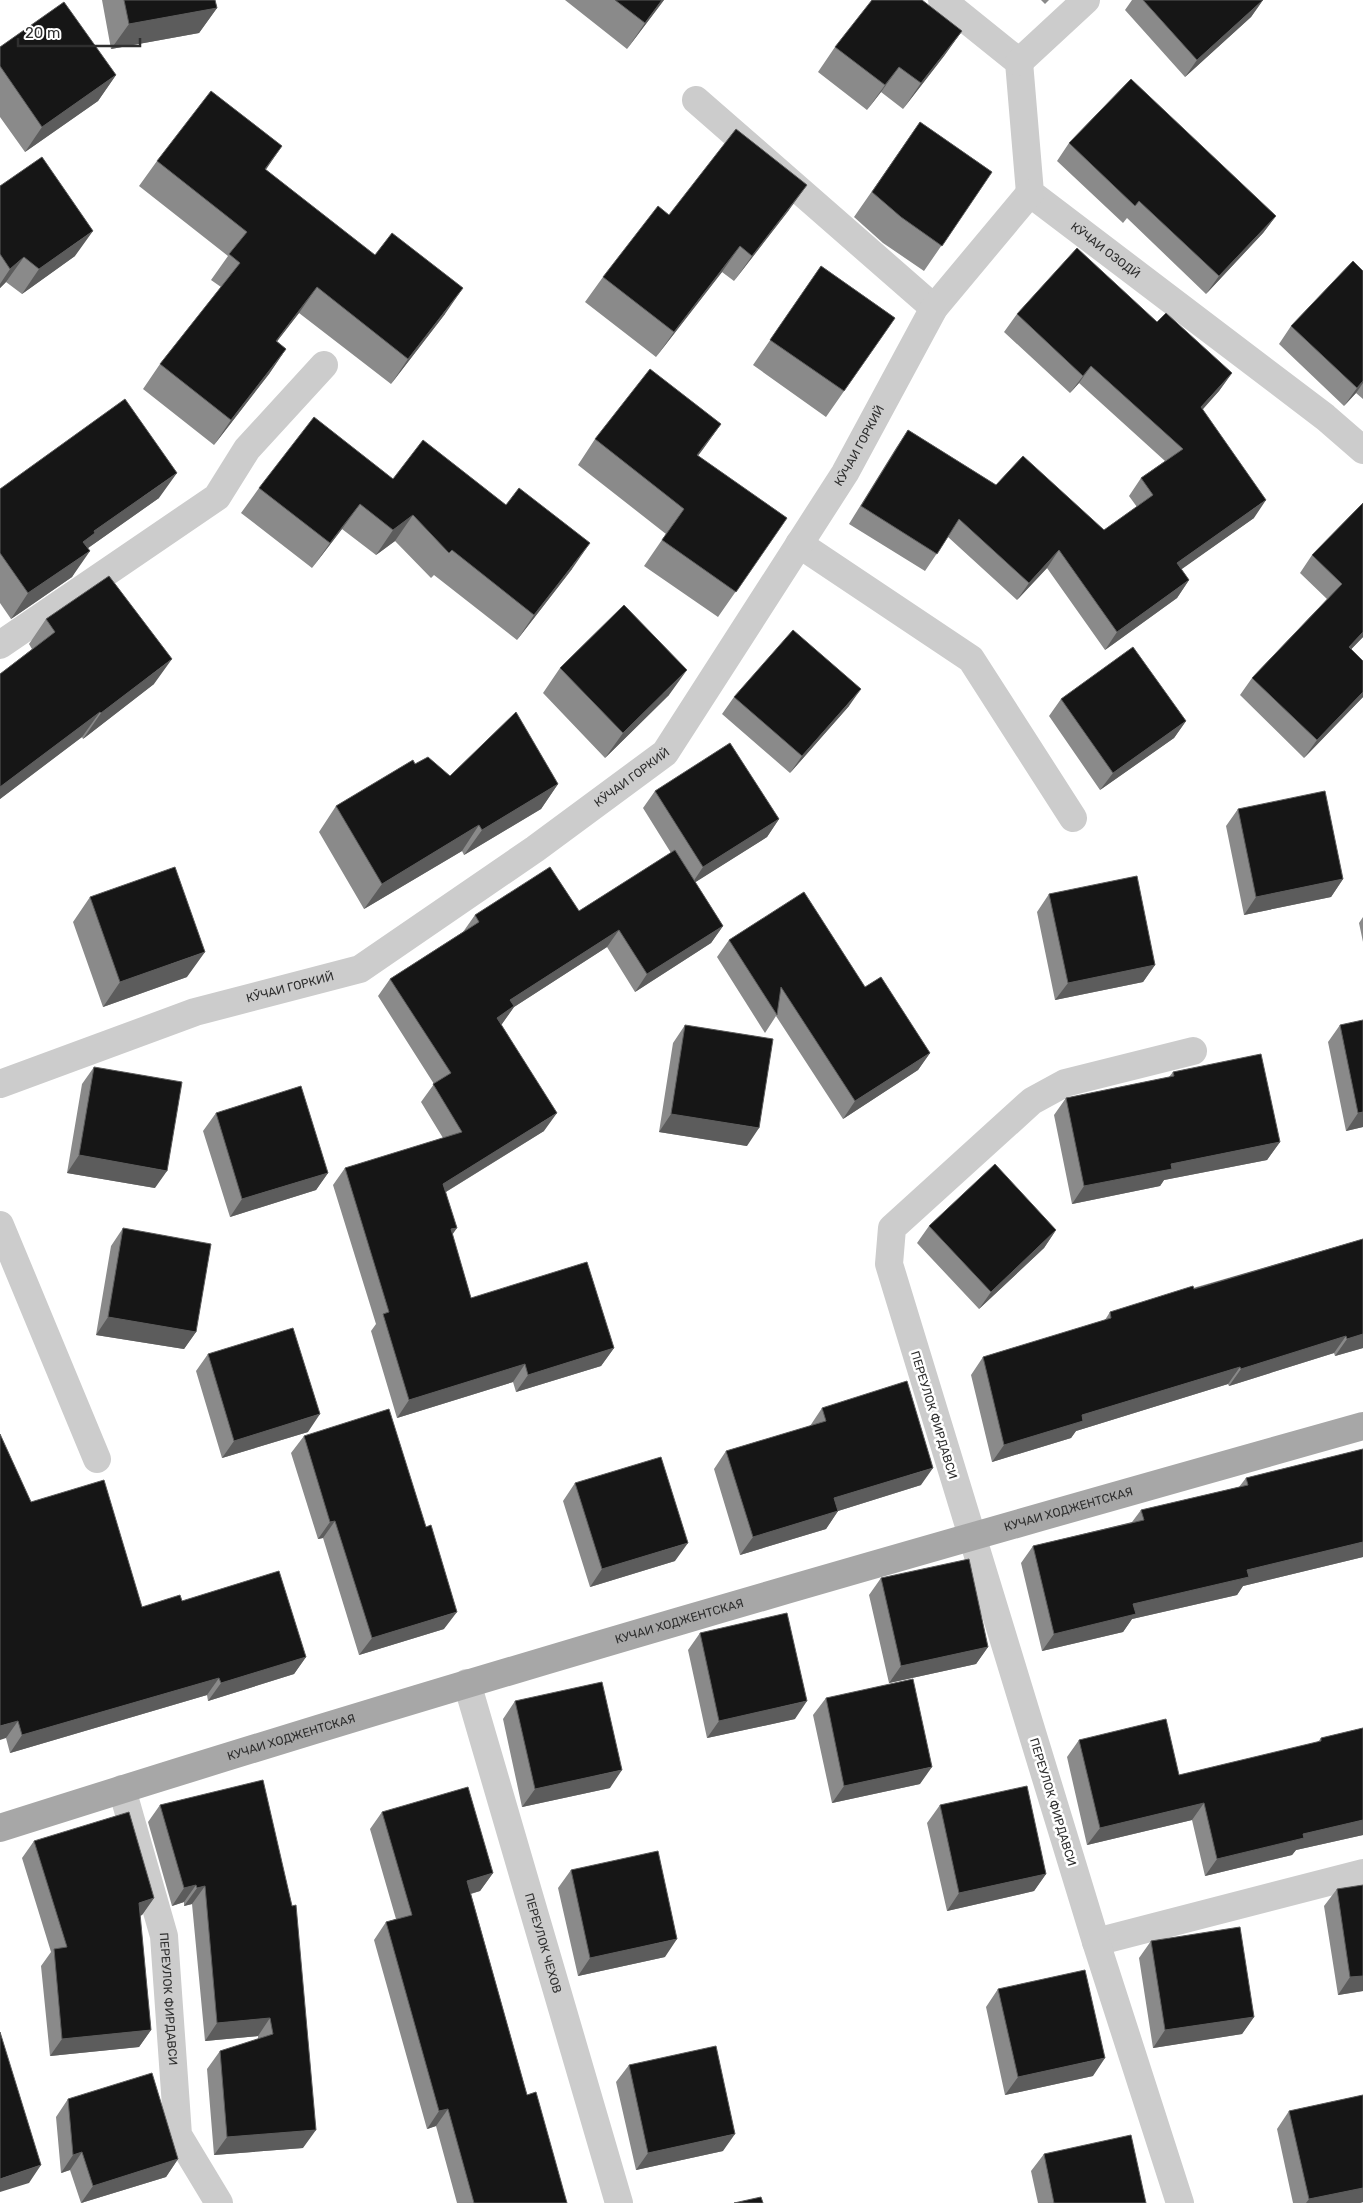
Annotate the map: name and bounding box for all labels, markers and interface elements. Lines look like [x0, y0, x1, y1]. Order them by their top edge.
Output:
scale bar [18, 15, 140, 47]
text: 20 m [25, 24, 60, 42]
street label: КӮЧАИ ОЗОДӢ [1068, 219, 1143, 281]
street label: КӮЧАИ ГОРКИЙ [832, 403, 887, 489]
street label: КӮЧАИ ГОРКИЙ [592, 745, 672, 810]
street label: КӮЧАИ ГОРКИЙ [245, 969, 335, 1005]
street label: ПЕРЕУЛОК ФИРДАВСИ [908, 1349, 960, 1481]
street label: КУЧАИ ХОДЖЕНТСКАЯ [1002, 1484, 1134, 1534]
street label: КУЧАИ ХОДЖЕНТСКАЯ [613, 1596, 745, 1647]
street label: КУЧАИ ХОДЖЕНТСКАЯ [225, 1711, 357, 1763]
street label: ПЕРЕУЛОК ФИРДАВСИ [1027, 1736, 1079, 1868]
street label: ПЕРЕУЛОК ЧЕХОВ [522, 1891, 564, 1995]
street label: ПЕРЕУЛОК ФИРДАВСИ [157, 1932, 180, 2066]

